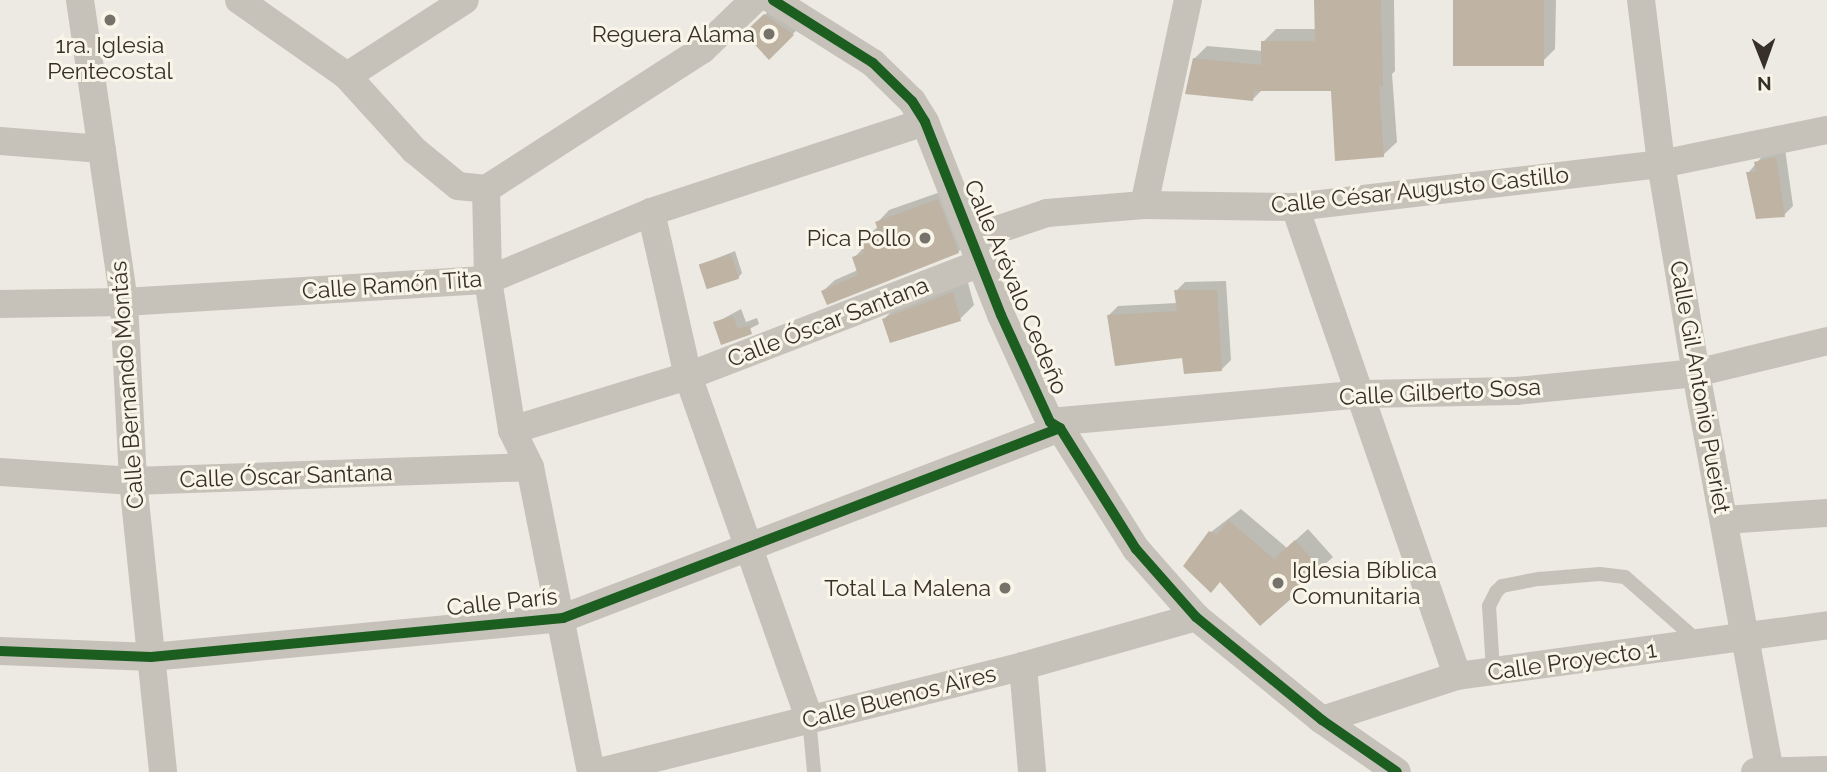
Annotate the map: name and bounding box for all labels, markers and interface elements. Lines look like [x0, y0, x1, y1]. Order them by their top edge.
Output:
marker: 1ra. Iglesia Pentecostal [102, 12, 118, 28]
place label: Reguera Alama [591, 20, 755, 48]
marker: Reguera Alama [761, 26, 777, 42]
north arrow [1729, 28, 1799, 98]
place label: 1ra. Iglesia Pentecostal [47, 31, 173, 85]
text: N [1757, 73, 1772, 95]
street label: Calle César Augusto Castillo [1269, 161, 1571, 219]
street label: Calle Arévalo Cedeño [958, 175, 1074, 399]
place label: Pica Pollo [807, 224, 911, 252]
marker: Pica Pollo [917, 230, 933, 246]
street label: Calle Gil Antonio Pueriet [1664, 258, 1736, 516]
street label: Calle Bernando Montás [105, 260, 149, 510]
street label: Calle Ramón Tita [301, 265, 483, 305]
street label: Calle Óscar Santana [723, 271, 933, 373]
street label: Calle Gilberto Sosa [1338, 373, 1542, 411]
street label: Calle Óscar Santana [179, 458, 393, 494]
place label: Iglesia Bíblica Comunitaria [1292, 556, 1437, 610]
place label: Total La Malena [824, 574, 991, 602]
marker: Iglesia Bíblica Comunitaria [1270, 575, 1286, 591]
marker: Total La Malena [997, 580, 1013, 596]
street label: Calle París [445, 582, 559, 622]
street label: Calle Proyecto 1 [1486, 635, 1658, 687]
street label: Calle Buenos Aires [799, 659, 999, 735]

